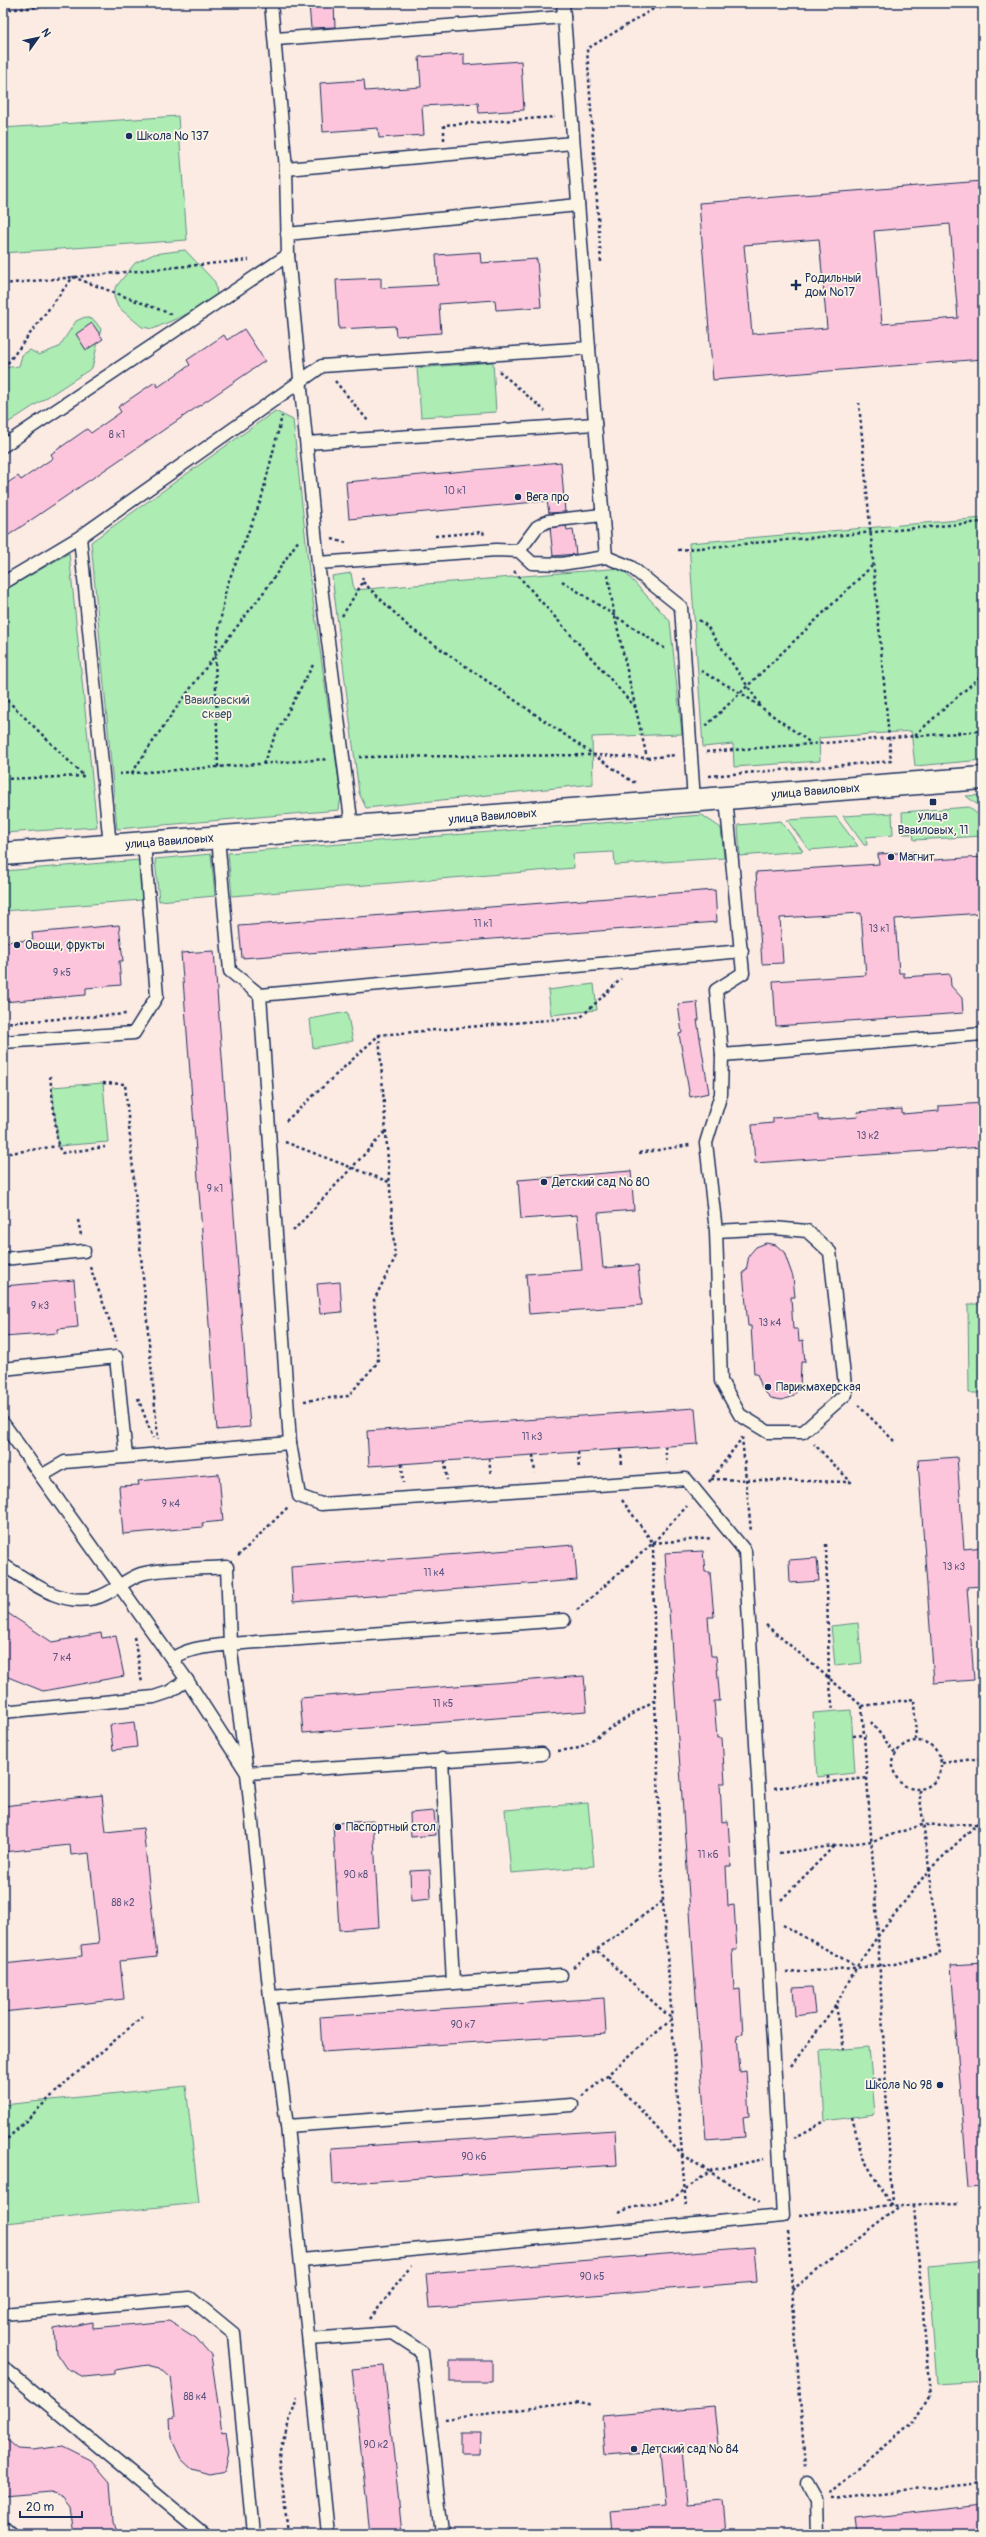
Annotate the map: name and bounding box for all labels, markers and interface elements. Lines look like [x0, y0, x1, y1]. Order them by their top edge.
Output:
north arrow [18, 18, 58, 58]
text: N [38, 26, 54, 40]
place label: Школа № 137 [137, 129, 209, 144]
marker: Школа № 137 [124, 131, 134, 141]
place label: Родильный дом №17 [805, 271, 861, 300]
marker: Родильный дом №17 [790, 279, 802, 291]
house number: 8 к1 [109, 429, 125, 441]
house number: 10 к1 [444, 485, 466, 497]
place label: Вега про [526, 490, 570, 505]
marker: Вега про [513, 492, 523, 502]
park label: Вавиловский сквер [184, 693, 250, 722]
street label: улица Вавиловых [770, 780, 860, 802]
marker: улица Вавиловых, 11 [928, 797, 938, 807]
street label: улица Вавиловых [447, 805, 537, 827]
place label: улица Вавиловых, 11 [897, 809, 969, 838]
street label: улица Вавиловых [124, 830, 214, 852]
place label: Магнит [899, 850, 935, 865]
marker: Магнит [886, 852, 896, 862]
house number: 11 к1 [473, 918, 493, 930]
house number: 13 к1 [869, 923, 889, 935]
place label: Овощи, фрукты [25, 938, 105, 953]
marker: Овощи, фрукты [12, 940, 22, 950]
house number: 9 к5 [53, 967, 71, 979]
house number: 13 к2 [857, 1130, 880, 1142]
place label: Детский сад № 80 [551, 1175, 650, 1190]
marker: Детский сад № 80 [539, 1177, 549, 1187]
house number: 9 к1 [207, 1183, 223, 1195]
house number: 9 к3 [31, 1300, 49, 1312]
house number: 13 к4 [759, 1317, 782, 1329]
place label: Парикмахерская [776, 1380, 861, 1395]
marker: Парикмахерская [763, 1382, 773, 1392]
house number: 11 к3 [522, 1431, 543, 1443]
house number: 9 к4 [162, 1498, 180, 1510]
house number: 13 к3 [943, 1561, 966, 1573]
house number: 11 к4 [424, 1567, 445, 1579]
house number: 7 к4 [53, 1652, 71, 1664]
house number: 11 к5 [433, 1698, 453, 1710]
place label: Паспортный стол [346, 1820, 436, 1835]
marker: Паспортный стол [333, 1822, 343, 1832]
house number: 11 к6 [698, 1849, 719, 1861]
house number: 90 к8 [344, 1869, 368, 1881]
house number: 88 к2 [112, 1897, 135, 1909]
house number: 90 к7 [451, 2019, 476, 2031]
place label: Школа № 98 [866, 2078, 932, 2093]
marker: Школа № 98 [935, 2080, 945, 2090]
house number: 90 к6 [461, 2151, 487, 2163]
house number: 90 к5 [580, 2271, 604, 2283]
house number: 88 к4 [183, 2391, 207, 2403]
house number: 90 к2 [364, 2439, 389, 2451]
place label: Детский сад № 84 [641, 2442, 739, 2457]
marker: Детский сад № 84 [629, 2444, 639, 2454]
scale bar [20, 2493, 82, 2519]
text: 20 m [26, 2500, 55, 2515]

